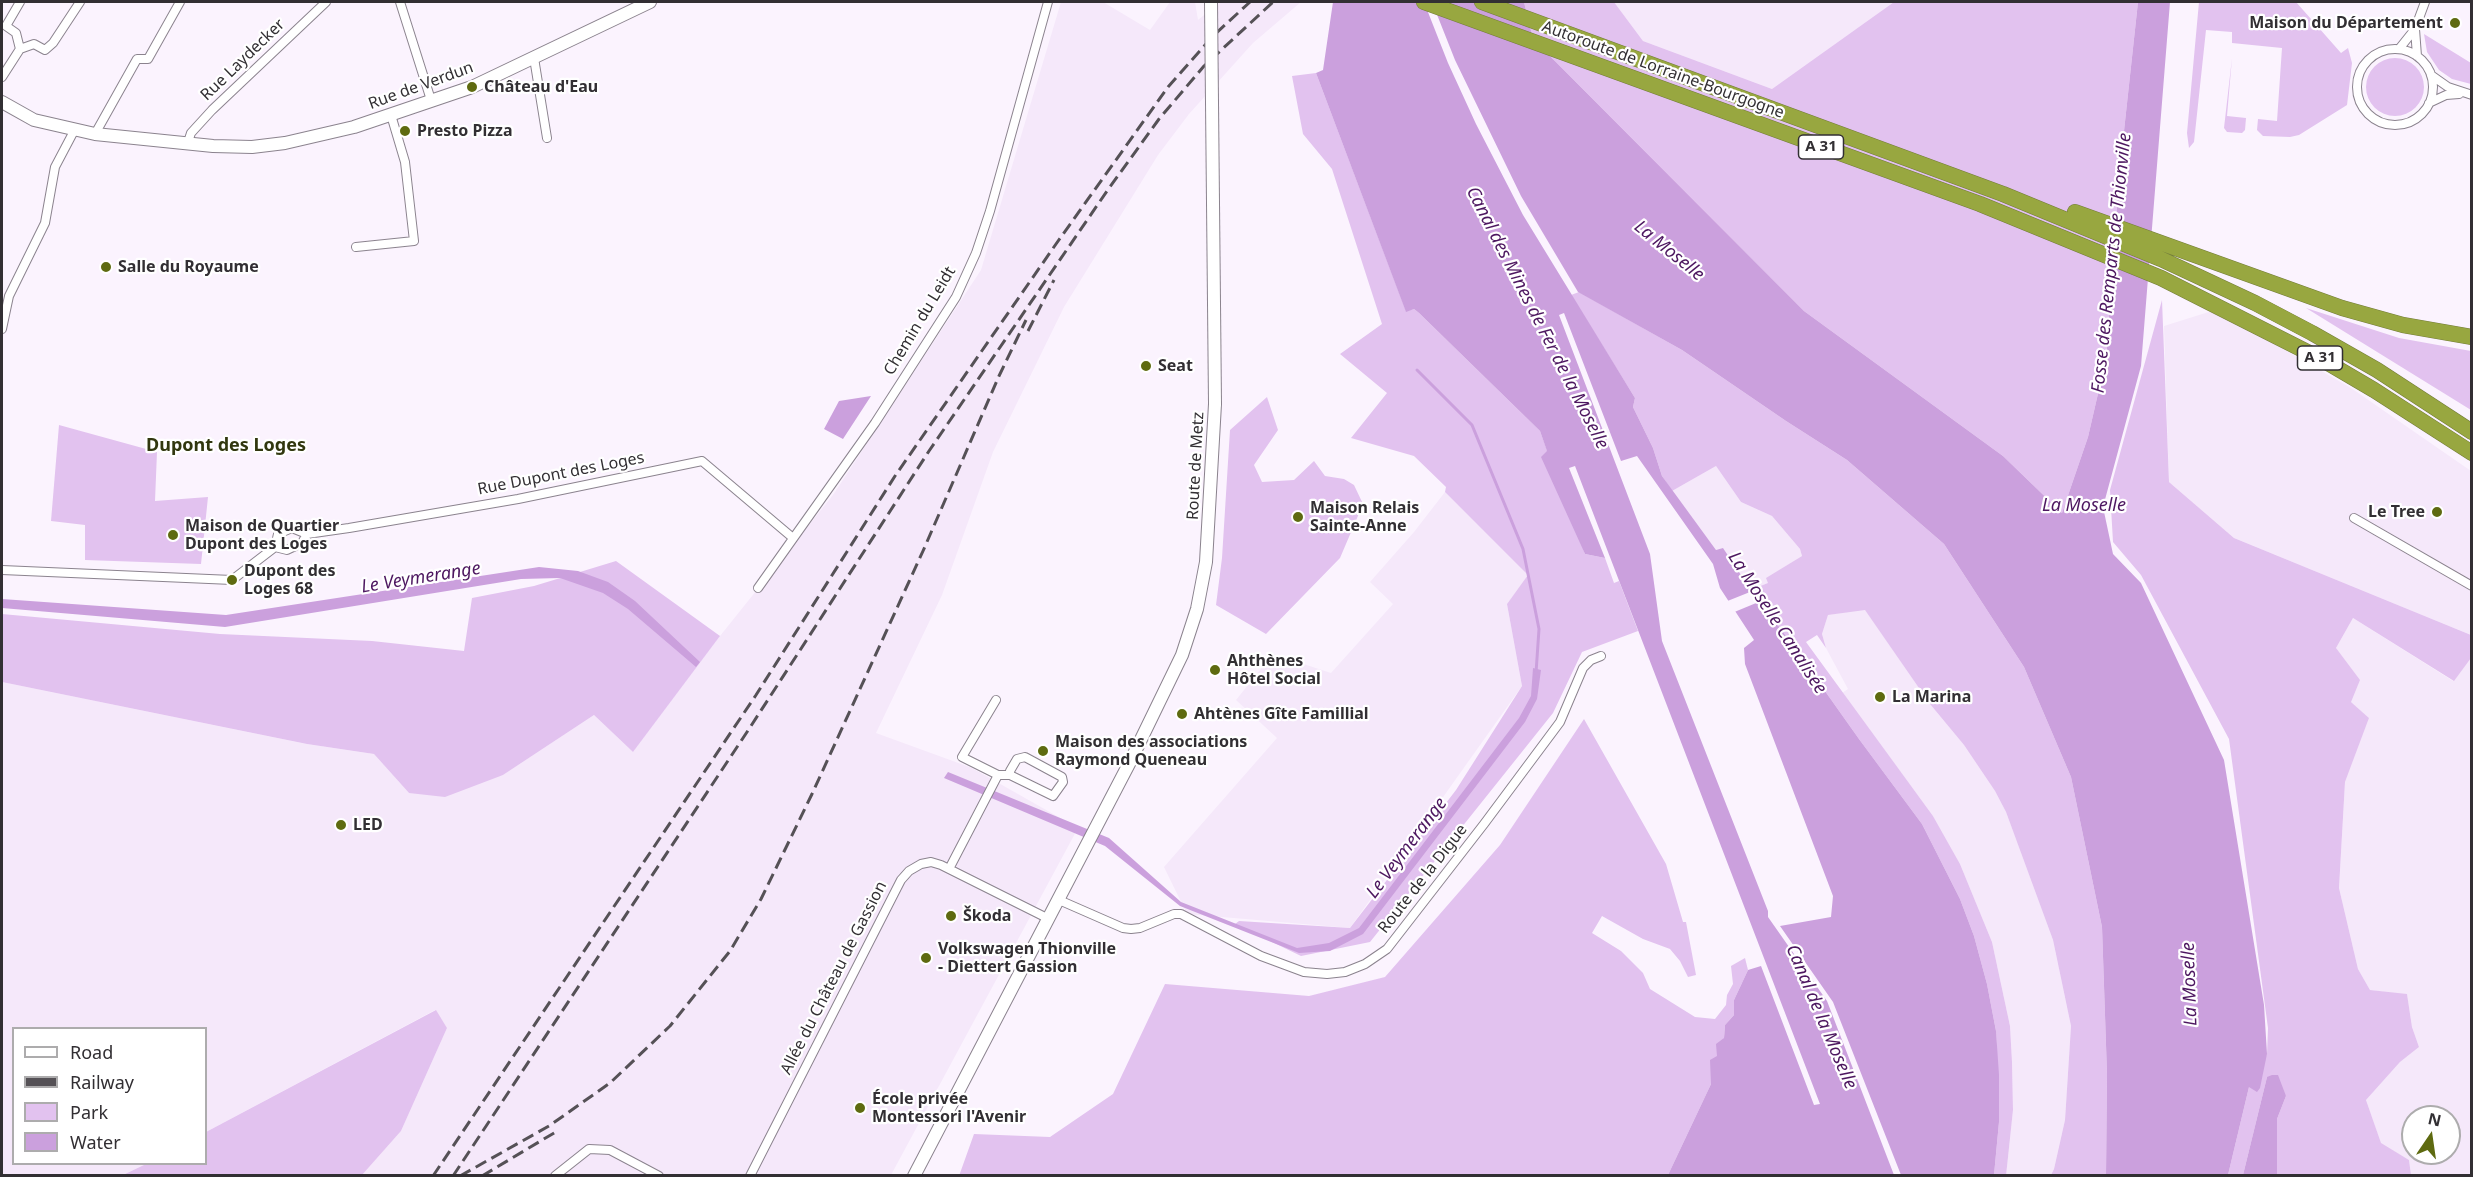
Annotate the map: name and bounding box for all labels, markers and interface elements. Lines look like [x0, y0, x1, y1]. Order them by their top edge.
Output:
place label: Maison du Département [2249, 13, 2443, 33]
street label: Rue Laydecker [197, 15, 289, 105]
marker: Maison du Département [2448, 16, 2462, 30]
street label: Autoroute de Lorraine-Bourgogne [1539, 17, 1787, 123]
street label: Rue de Verdun [366, 58, 476, 114]
place label: Château d'Eau [484, 77, 598, 97]
marker: Château d'Eau [465, 80, 479, 94]
place label: Presto Pizza [417, 121, 513, 141]
marker: Presto Pizza [398, 124, 412, 138]
water label: Fosse des Remparts de Thionville [2088, 132, 2136, 394]
road number: A 31 [1798, 135, 1844, 159]
water label: Canal des Mines de Fer de la Moselle [1461, 183, 1613, 453]
water label: La Moselle [1630, 216, 1708, 286]
place label: Salle du Royaume [118, 257, 259, 277]
marker: Salle du Royaume [99, 260, 113, 274]
street label: Chemin du Leidt [880, 263, 960, 379]
road number: A 31 [2298, 346, 2342, 370]
place label: Seat [1158, 356, 1193, 376]
marker: Seat [1139, 359, 1153, 373]
street label: Route de Metz [1184, 411, 1208, 521]
district label: Dupont des Loges [146, 435, 306, 457]
street label: Rue Dupont des Loges [476, 448, 646, 500]
water label: La Moselle [2042, 495, 2126, 517]
place label: Maison Relais Sainte-Anne [1310, 498, 1419, 536]
place label: Le Tree [2368, 502, 2425, 522]
marker: Le Tree [2430, 505, 2444, 519]
marker: Maison Relais Sainte-Anne [1291, 510, 1305, 524]
place label: Maison de Quartier Dupont des Loges [185, 516, 339, 554]
marker: Maison de Quartier Dupont des Loges [166, 528, 180, 542]
water label: La Moselle Canalisée [1723, 548, 1831, 698]
water label: Le Veymerange [360, 558, 482, 598]
place label: Dupont des Loges 68 [244, 561, 335, 599]
marker: Dupont des Loges 68 [225, 573, 239, 587]
place label: Ahthènes Hôtel Social [1227, 651, 1321, 689]
marker: Ahthènes Hôtel Social [1208, 663, 1222, 677]
place label: La Marina [1892, 687, 1971, 707]
marker: La Marina [1873, 690, 1887, 704]
place label: Ahtènes Gîte Famillial [1194, 704, 1369, 724]
marker: Ahtènes Gîte Famillial [1175, 707, 1189, 721]
place label: Maison des associations Raymond Queneau [1055, 732, 1247, 770]
marker: Maison des associations Raymond Queneau [1036, 744, 1050, 758]
water label: Le Veymerange [1362, 793, 1452, 903]
place label: LED [353, 815, 383, 835]
marker: LED [334, 818, 348, 832]
street label: Route de la Digue [1374, 821, 1472, 937]
street label: Allée du Château de Gassion [777, 878, 891, 1078]
place label: Škoda [963, 906, 1011, 926]
marker: Škoda [944, 909, 958, 923]
place label: Volkswagen Thionville - Diettert Gassion [938, 939, 1116, 977]
water label: Canal de la Moselle [1781, 942, 1861, 1092]
water label: La Moselle [2178, 942, 2202, 1026]
marker: Volkswagen Thionville - Diettert Gassion [919, 951, 933, 965]
legend [12, 1027, 207, 1165]
text: Road [70, 1040, 113, 1064]
text: Railway [70, 1070, 134, 1094]
place label: École privée Montessori l'Avenir [872, 1089, 1026, 1127]
text: Park [70, 1100, 108, 1124]
marker: École privée Montessori l'Avenir [853, 1101, 867, 1115]
north arrow [2401, 1105, 2461, 1165]
text: N [2426, 1107, 2443, 1132]
text: Water [70, 1130, 121, 1154]

